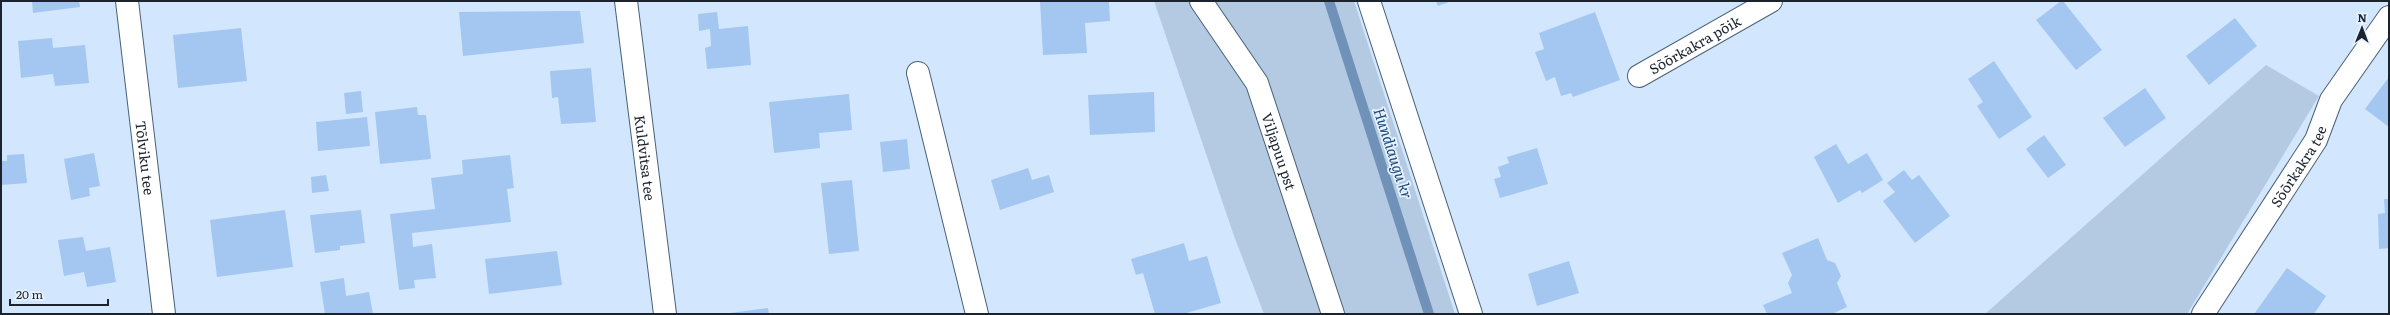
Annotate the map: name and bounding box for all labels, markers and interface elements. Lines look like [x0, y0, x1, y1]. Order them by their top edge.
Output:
north arrow [2342, 8, 2382, 48]
text: N [2357, 9, 2367, 25]
street label: Sõõrkakra põik [1645, 10, 1745, 78]
water label: Hundiaugu kr [1368, 105, 1420, 201]
street label: Viljapuu pst [1257, 110, 1302, 193]
street label: Kuldvitsa tee [630, 114, 661, 202]
street label: Tõlviku tee [131, 120, 160, 196]
street label: Sõõrkakra tee [2265, 123, 2331, 211]
scale bar [10, 281, 108, 307]
text: 20 m [16, 285, 43, 303]

